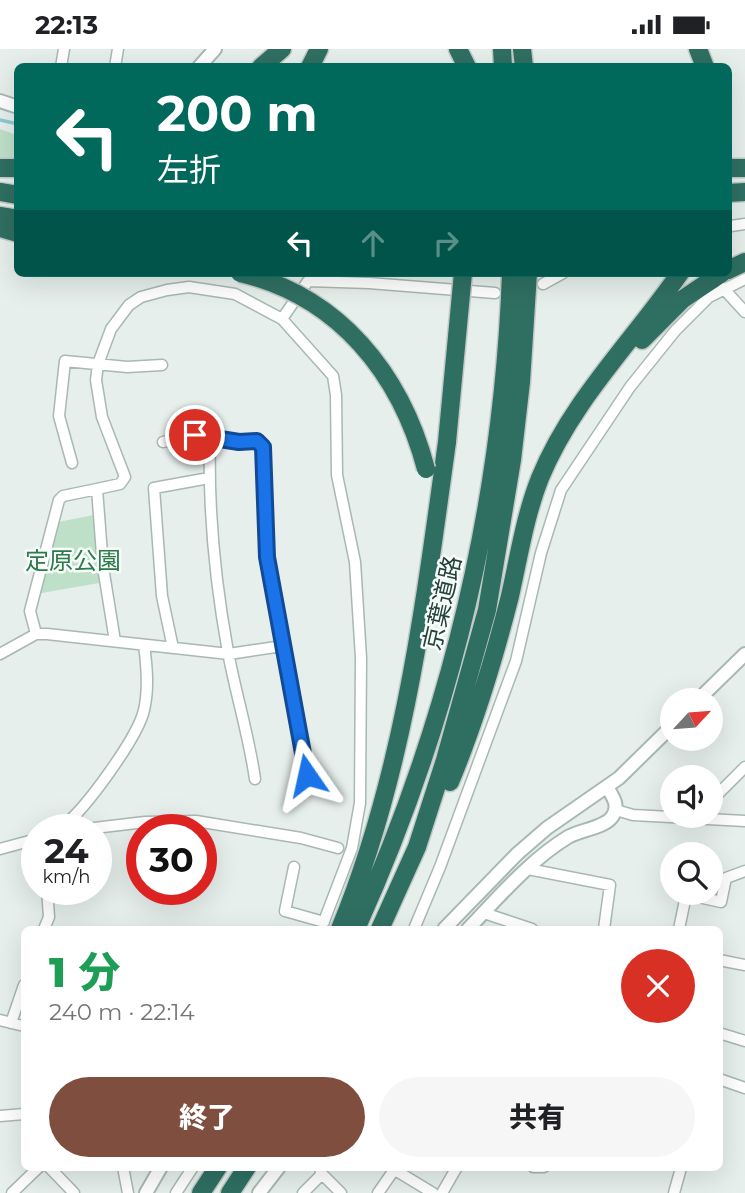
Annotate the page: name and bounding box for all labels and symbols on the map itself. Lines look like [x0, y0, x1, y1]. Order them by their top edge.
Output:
pin [165, 405, 225, 465]
park label: 定原公園 [25, 546, 121, 575]
street label: 京葉道路 [417, 553, 467, 653]
north arrow [660, 688, 723, 751]
position arrow [270, 738, 344, 812]
speed limit sign: 30 [126, 814, 217, 905]

